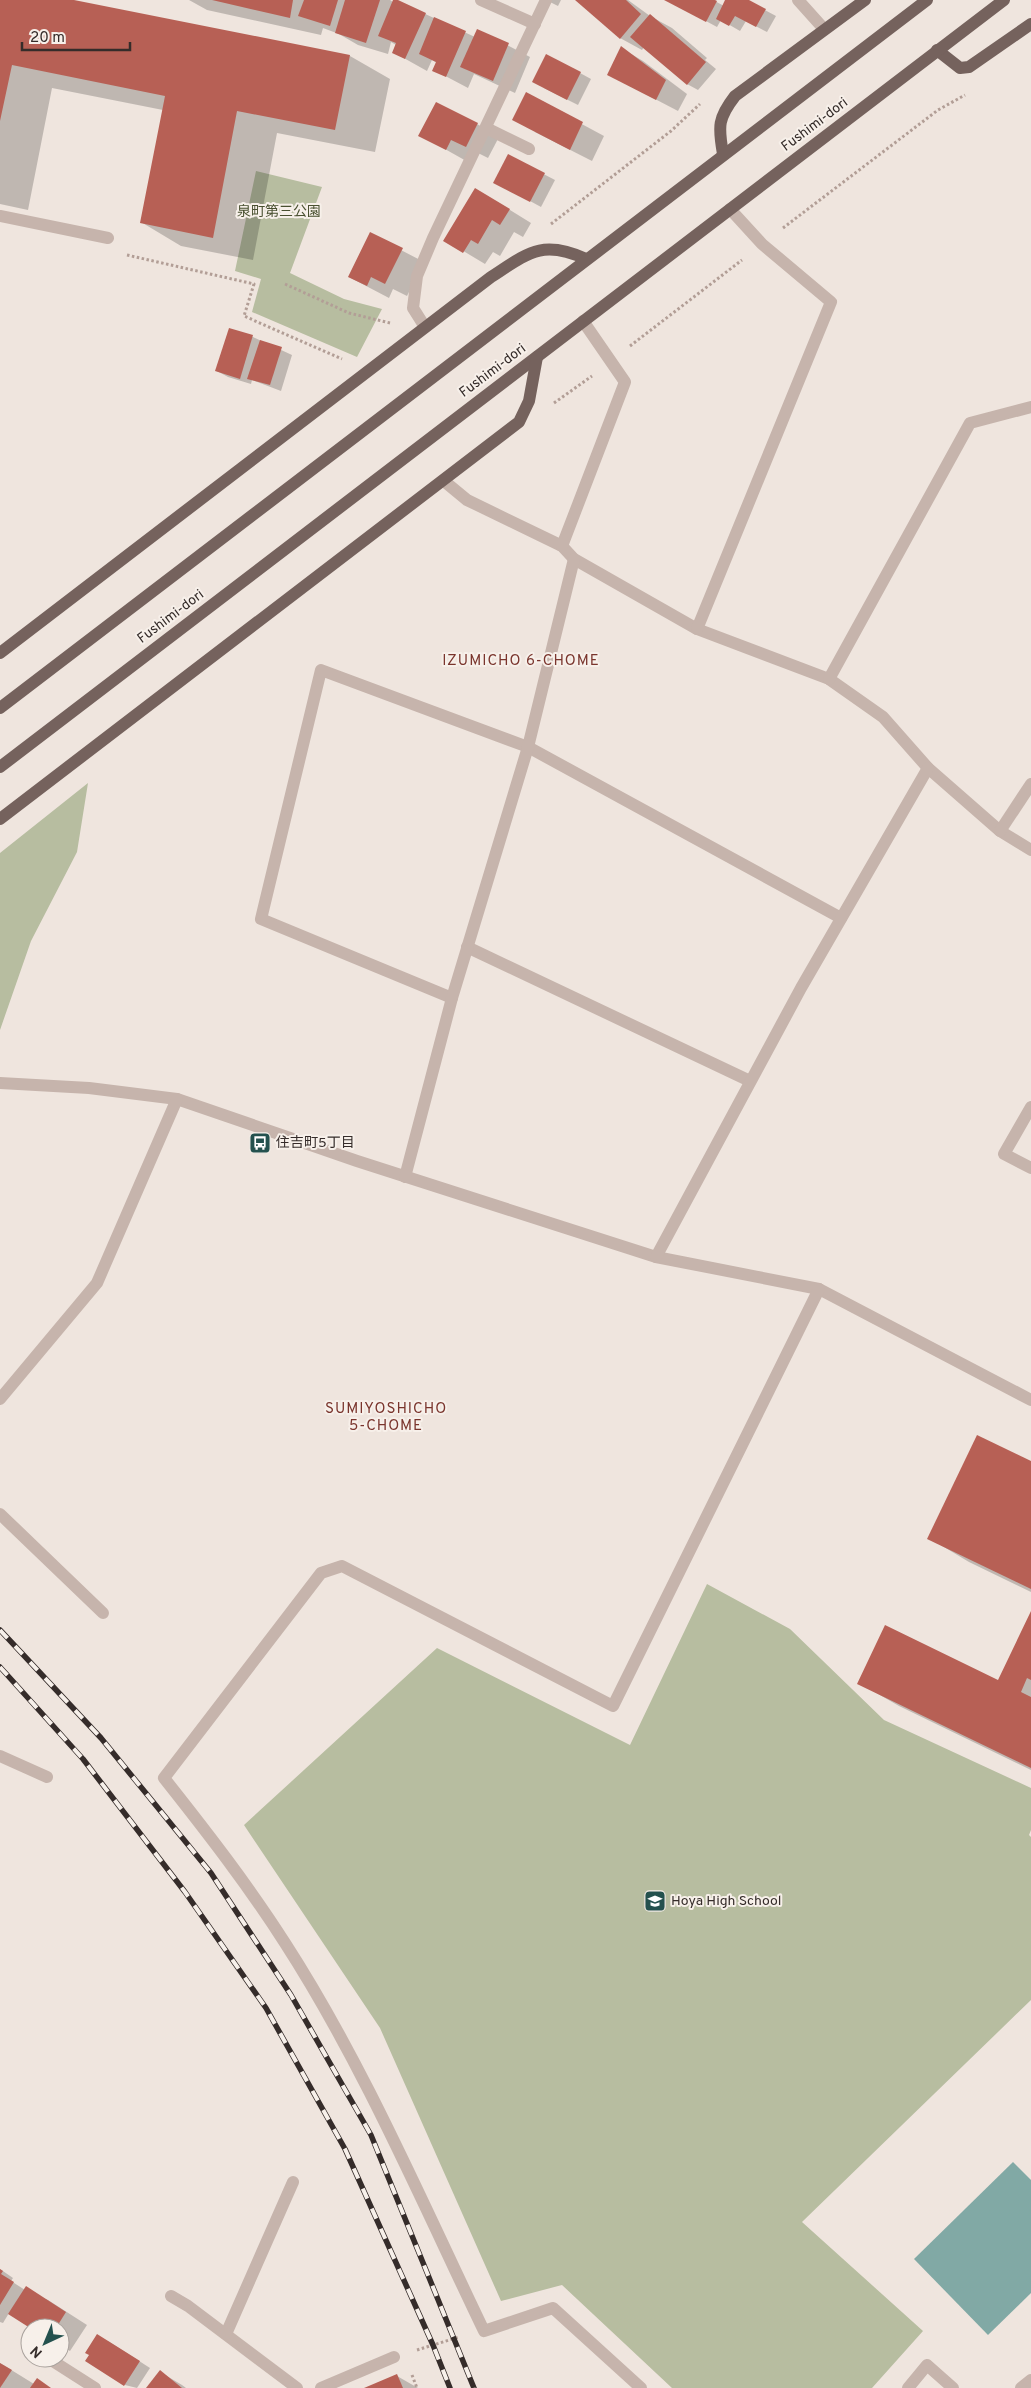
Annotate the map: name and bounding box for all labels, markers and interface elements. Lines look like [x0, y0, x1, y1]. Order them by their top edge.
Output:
scale bar [22, 20, 130, 52]
text: 20 m [30, 29, 65, 48]
street label: Fushimi-dori [778, 94, 852, 156]
park label: 泉町第三公園 [237, 203, 321, 221]
street label: Fushimi-dori [456, 340, 530, 402]
street label: Fushimi-dori [134, 586, 208, 648]
district label: IZUMICHO 6-CHOME [442, 652, 600, 671]
bus stop icon: 住吉町5丁目 [248, 1131, 272, 1155]
place label: 住吉町5丁目 [276, 1135, 355, 1152]
district label: SUMIYOSHICHO 5-CHOME [325, 1400, 447, 1436]
school or university icon: Hoya High School [643, 1889, 667, 1913]
place label: Hoya High School [671, 1893, 782, 1910]
north arrow [20, 2318, 70, 2368]
text: N [27, 2342, 47, 2361]

